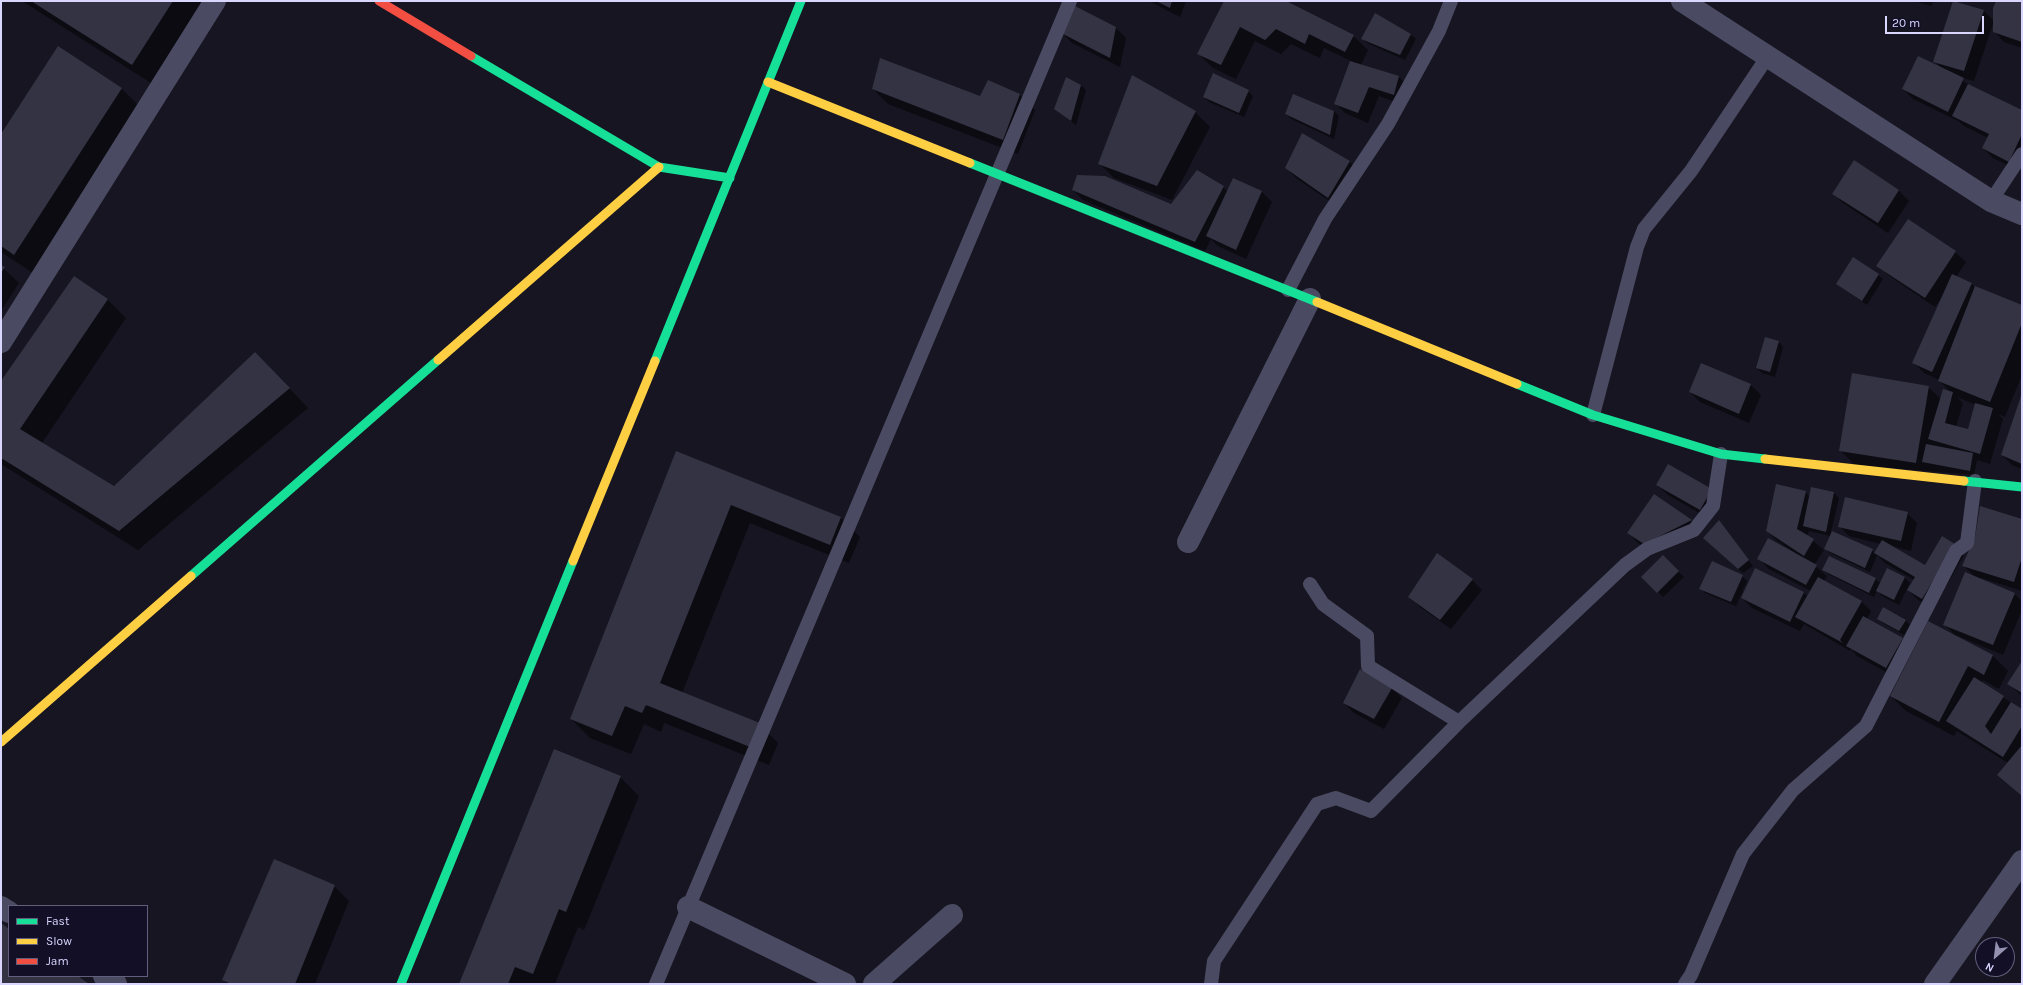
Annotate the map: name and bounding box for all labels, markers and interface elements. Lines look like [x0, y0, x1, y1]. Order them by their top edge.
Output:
scale bar [1887, 8, 1986, 34]
text: 20 m [1892, 16, 1920, 30]
legend [8, 905, 148, 977]
text: Fast [46, 914, 69, 928]
text: Slow [46, 934, 72, 948]
north arrow [1975, 937, 2015, 977]
text: Jam [46, 954, 69, 968]
text: N [1983, 960, 1996, 975]

